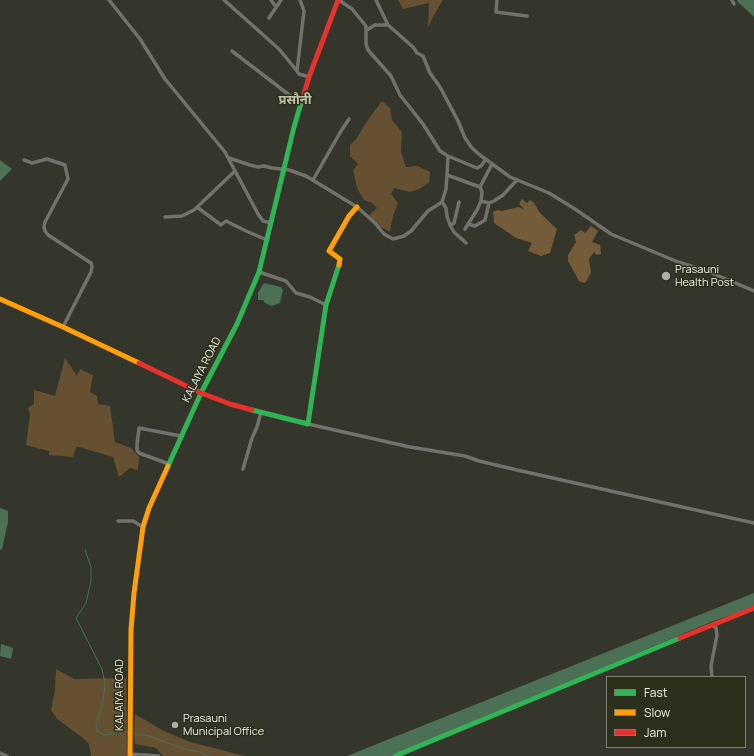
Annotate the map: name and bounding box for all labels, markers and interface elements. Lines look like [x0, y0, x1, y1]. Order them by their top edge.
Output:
district label: प्रसौनी [278, 92, 312, 108]
place label: Prasauni Health Post [675, 263, 734, 289]
marker: Prasauni Health Post [660, 270, 672, 282]
street label: KALAIYA ROAD [180, 335, 224, 405]
street label: KALAIYA ROAD [113, 659, 127, 731]
legend [606, 676, 746, 748]
text: Fast [644, 684, 668, 701]
text: Slow [644, 704, 670, 721]
place label: Prasauni Municipal Office [183, 712, 264, 738]
marker: Prasauni Municipal Office [170, 720, 180, 730]
text: Jam [644, 724, 666, 741]

